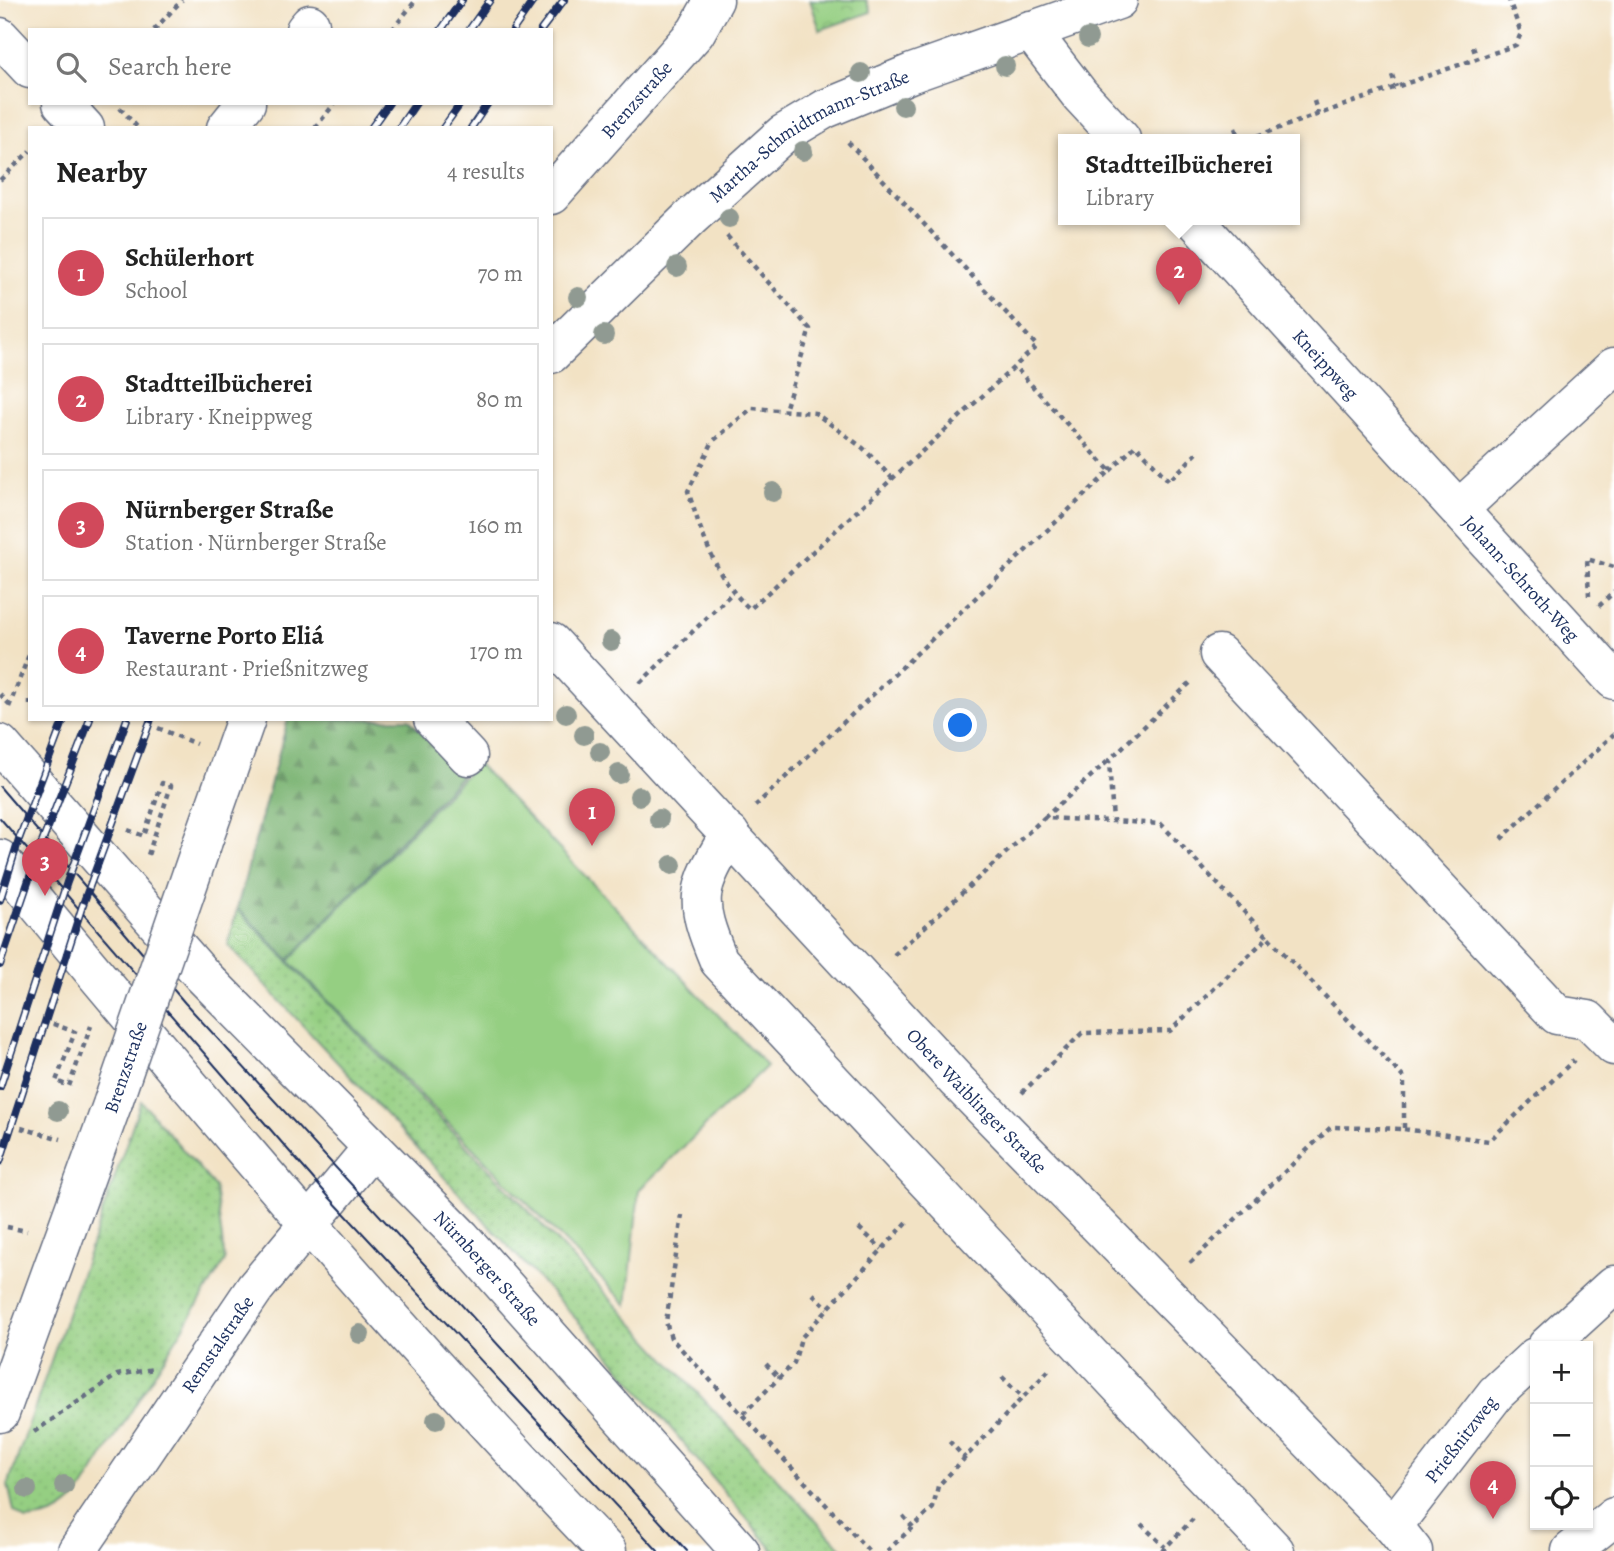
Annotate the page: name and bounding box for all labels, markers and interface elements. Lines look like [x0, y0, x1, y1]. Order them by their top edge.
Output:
search box [28, 28, 553, 105]
icon: search [52, 48, 90, 86]
text: Search here [108, 49, 232, 84]
street label: Brenzstraße [595, 56, 678, 144]
street label: Martha-Schmidtmann-Straße [704, 64, 913, 209]
popup [1058, 134, 1300, 225]
text: Stadtteilbücherei [1085, 147, 1273, 182]
text: Nearby [56, 152, 147, 192]
text: 4 results [447, 156, 525, 187]
text: Library [1085, 182, 1154, 213]
text: Schülerhort [125, 240, 254, 275]
pin: 2 [1156, 247, 1202, 305]
text: 1 [77, 258, 85, 289]
text: 70 m [477, 258, 523, 289]
text: School [125, 275, 187, 306]
street label: Kneippweg [1286, 324, 1364, 406]
text: Stadtteilbücherei [125, 366, 313, 401]
text: 2 [75, 384, 87, 415]
text: 80 m [476, 384, 523, 415]
text: Library · Kneippweg [125, 401, 312, 432]
text: Nürnberger Straße [125, 492, 334, 527]
text: 3 [76, 510, 86, 541]
text: 160 m [469, 510, 523, 541]
street label: Johann-Schroth-Weg [1456, 510, 1585, 648]
text: Station · Nürnberger Straße [125, 527, 387, 558]
text: Taverne Porto Eliá [125, 618, 324, 653]
text: 4 [76, 636, 86, 667]
text: 170 m [470, 636, 523, 667]
text: Restaurant · Prießnitzweg [125, 653, 368, 684]
your location [943, 708, 977, 742]
pin: 1 [569, 788, 615, 846]
pin: 3 [22, 838, 68, 896]
street label: Brenzstraße [98, 1018, 154, 1117]
street label: Obere Waiblinger Straße [900, 1023, 1053, 1180]
street label: Nürnberger Straße [428, 1205, 546, 1332]
street label: Remstalstraße [176, 1291, 260, 1398]
map controls [1530, 1341, 1593, 1530]
button: + [1530, 1341, 1593, 1404]
street label: Prießnitzweg [1419, 1390, 1504, 1489]
button: − [1530, 1404, 1593, 1467]
pin: 4 [1470, 1461, 1516, 1519]
button: locate [1530, 1467, 1593, 1530]

